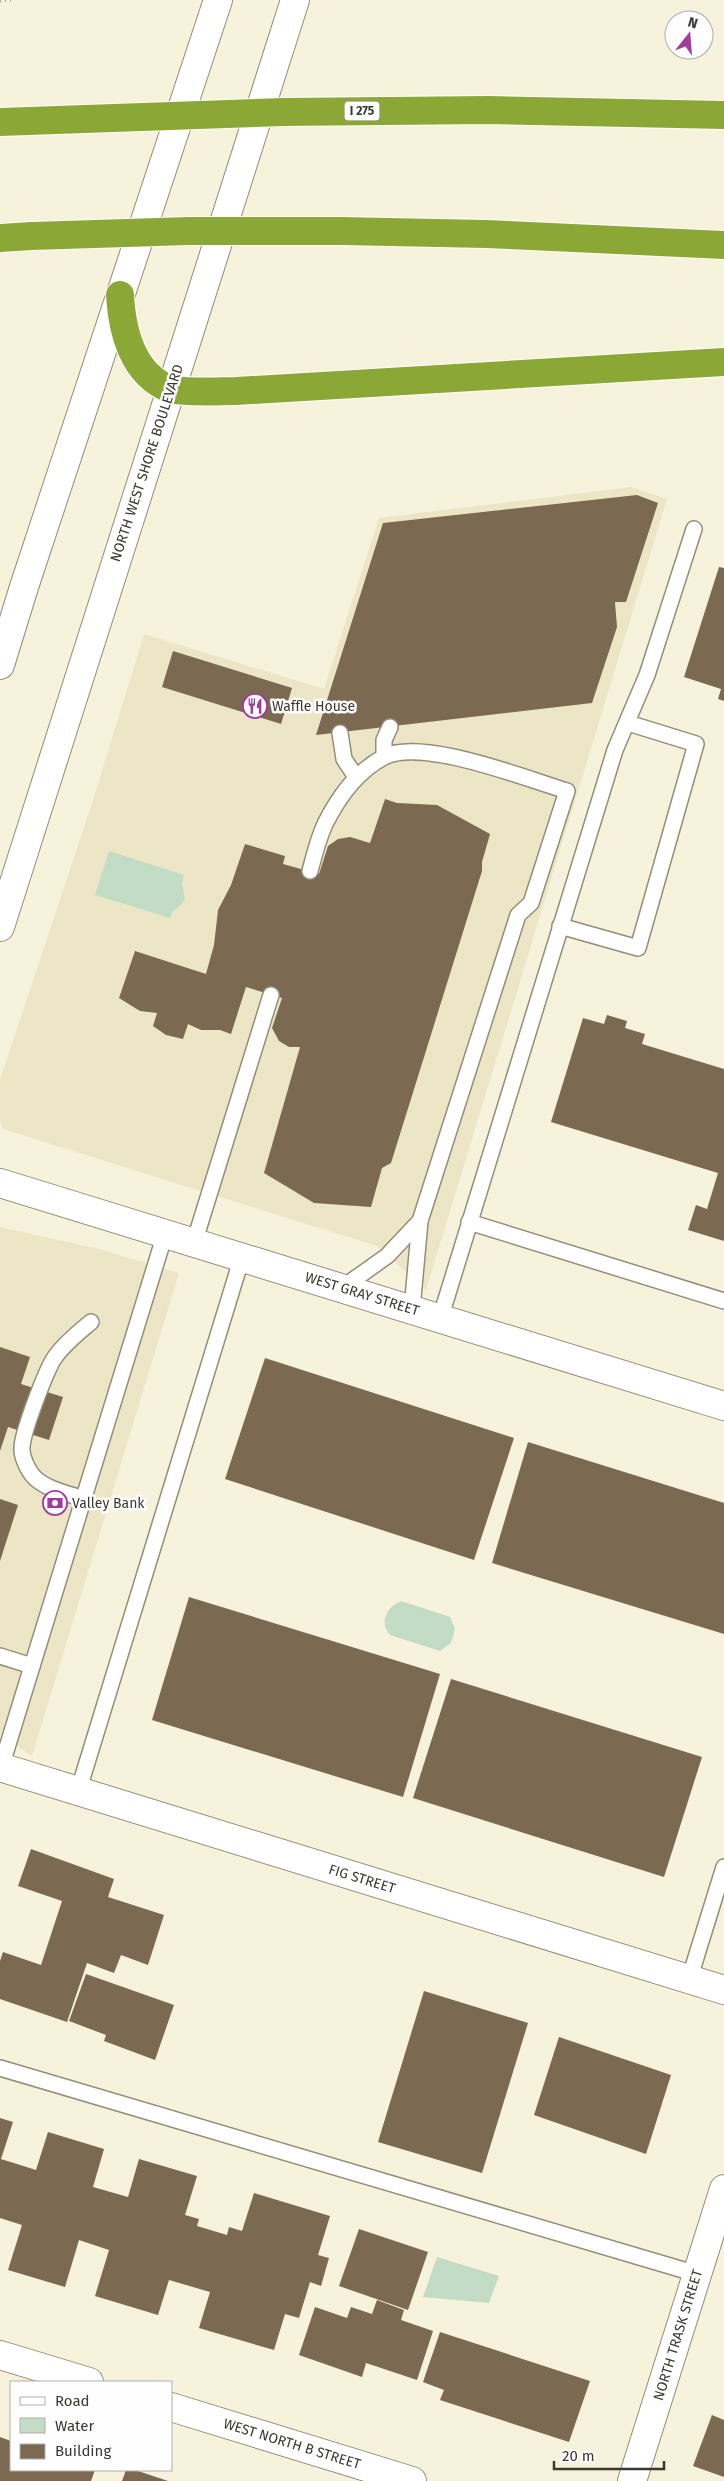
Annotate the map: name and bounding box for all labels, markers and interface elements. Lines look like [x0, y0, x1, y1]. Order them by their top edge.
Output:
north arrow [664, 10, 714, 60]
text: N [686, 14, 700, 33]
road number: I 275 [344, 102, 380, 120]
street label: NORTH WEST SHORE BOULEVARD [107, 362, 187, 564]
restaurant icon: Waffle House [242, 693, 268, 719]
place label: Waffle House [272, 698, 355, 715]
street label: WEST GRAY STREET [303, 1269, 422, 1320]
bank icon: Valley Bank [42, 1490, 68, 1516]
place label: Valley Bank [72, 1495, 145, 1512]
street label: FIG STREET [327, 1861, 398, 1897]
street label: NORTH TRASK STREET [650, 2267, 706, 2403]
legend [10, 2381, 172, 2471]
text: Road [55, 2392, 90, 2410]
street label: WEST NORTH B STREET [221, 2415, 363, 2473]
text: Water [55, 2417, 94, 2435]
scale bar [554, 2438, 664, 2470]
text: Building [55, 2442, 111, 2460]
text: 20 m [562, 2447, 595, 2465]

